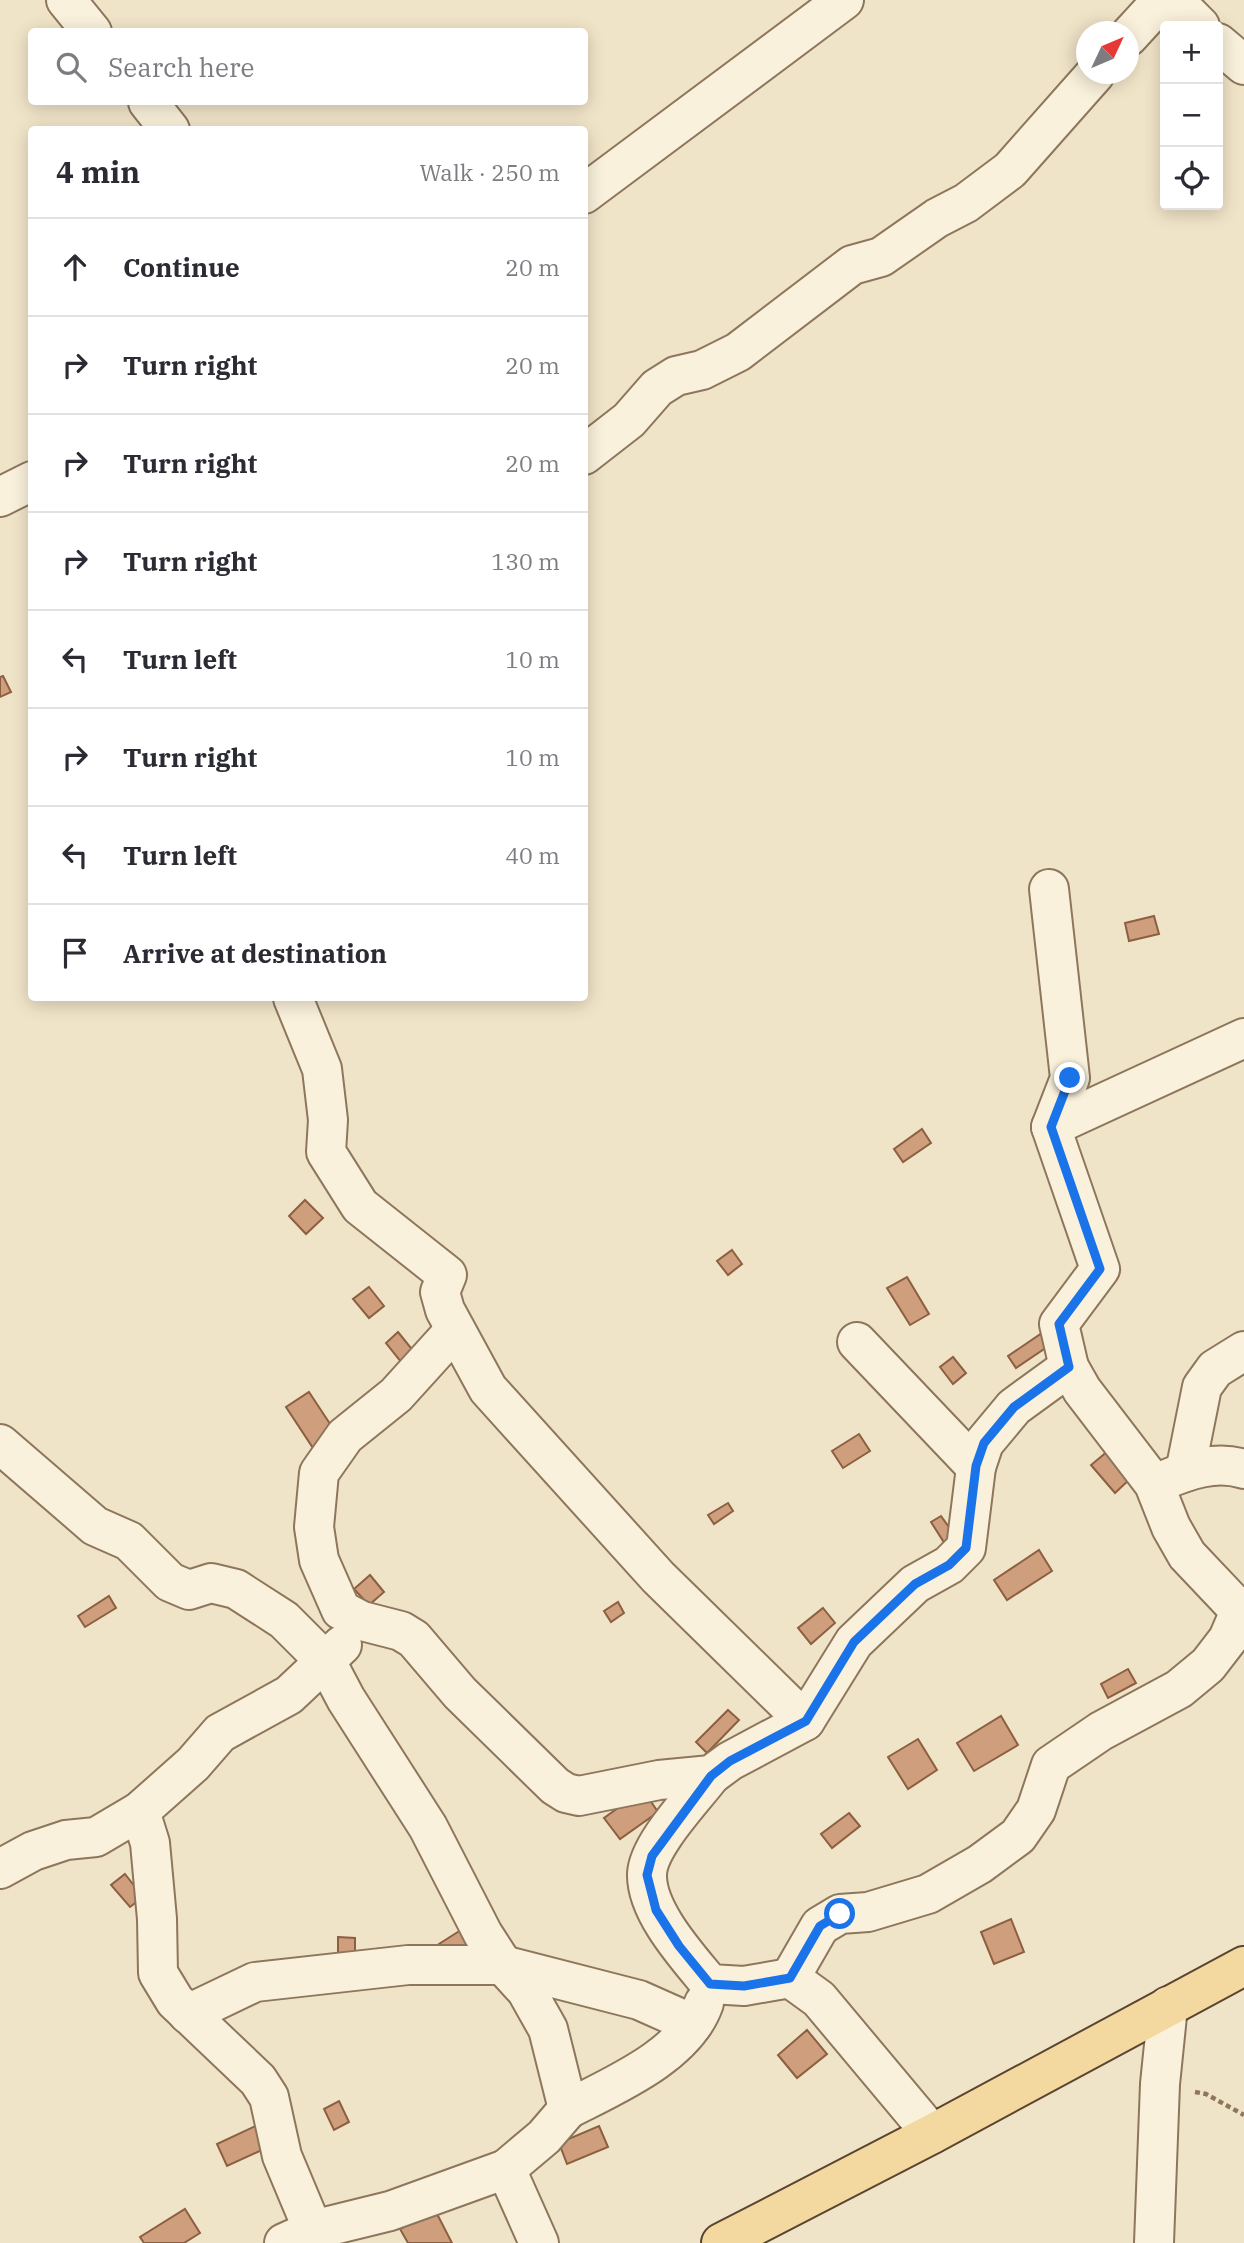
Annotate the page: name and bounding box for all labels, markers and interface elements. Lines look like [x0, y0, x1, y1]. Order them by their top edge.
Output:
north arrow [1076, 21, 1139, 84]
map controls [1160, 21, 1223, 210]
button: + [1160, 21, 1223, 84]
search box [28, 28, 588, 105]
icon: search [52, 48, 90, 86]
text: Search here [108, 50, 254, 84]
button: − [1160, 84, 1223, 147]
button: locate [1160, 147, 1223, 210]
text: 4 min [56, 152, 140, 191]
text: Walk · 250 m [419, 157, 560, 187]
icon: ahead [56, 248, 94, 286]
text: Continue [123, 250, 240, 284]
text: 20 m [505, 252, 560, 282]
icon: right [56, 346, 94, 384]
text: Turn right [123, 348, 257, 382]
text: 20 m [505, 350, 560, 380]
icon: right [56, 444, 94, 482]
text: Turn right [123, 446, 257, 480]
text: 20 m [505, 448, 560, 478]
icon: right [56, 542, 94, 580]
text: Turn right [123, 544, 257, 578]
text: 130 m [491, 546, 560, 576]
icon: left [56, 640, 94, 678]
text: Turn left [123, 642, 237, 676]
text: 10 m [505, 644, 560, 674]
icon: right [56, 738, 94, 776]
text: Turn right [123, 740, 257, 774]
text: 10 m [505, 742, 560, 772]
icon: left [56, 836, 94, 874]
text: Turn left [123, 838, 237, 872]
text: 40 m [505, 840, 560, 870]
icon: arrive [56, 934, 94, 972]
text: Arrive at destination [123, 936, 387, 970]
route end [1054, 1062, 1085, 1093]
route start [824, 1898, 855, 1929]

